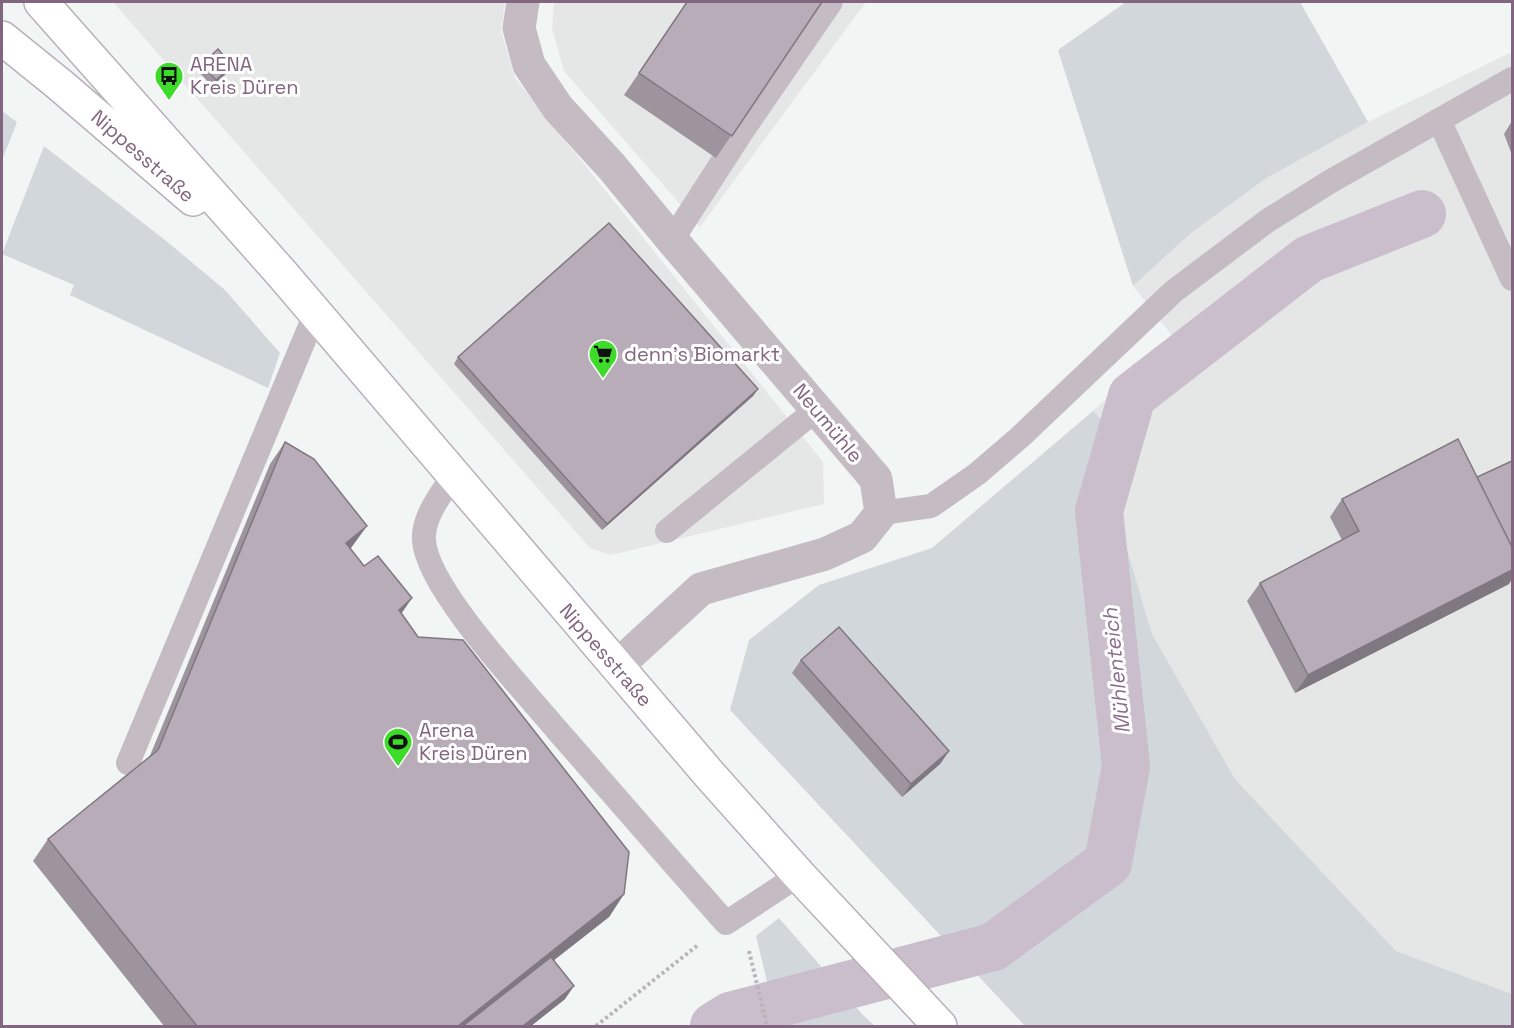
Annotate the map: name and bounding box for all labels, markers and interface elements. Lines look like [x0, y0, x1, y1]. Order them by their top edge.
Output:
place label: ARENA Kreis Düren [190, 51, 299, 100]
bus stop icon: ARENA Kreis Düren [153, 60, 185, 102]
street label: Nippesstraße [86, 104, 200, 208]
supermarket icon: denn's Biomarkt [587, 338, 619, 380]
place label: denn's Biomarkt [624, 341, 780, 367]
street label: Neumühle [787, 378, 869, 468]
street label: Nippesstraße [554, 598, 658, 712]
water label: Mühlenteich [1096, 606, 1136, 735]
place label: Arena Kreis Düren [419, 717, 528, 766]
sports icon: Arena Kreis Düren [382, 726, 414, 768]

